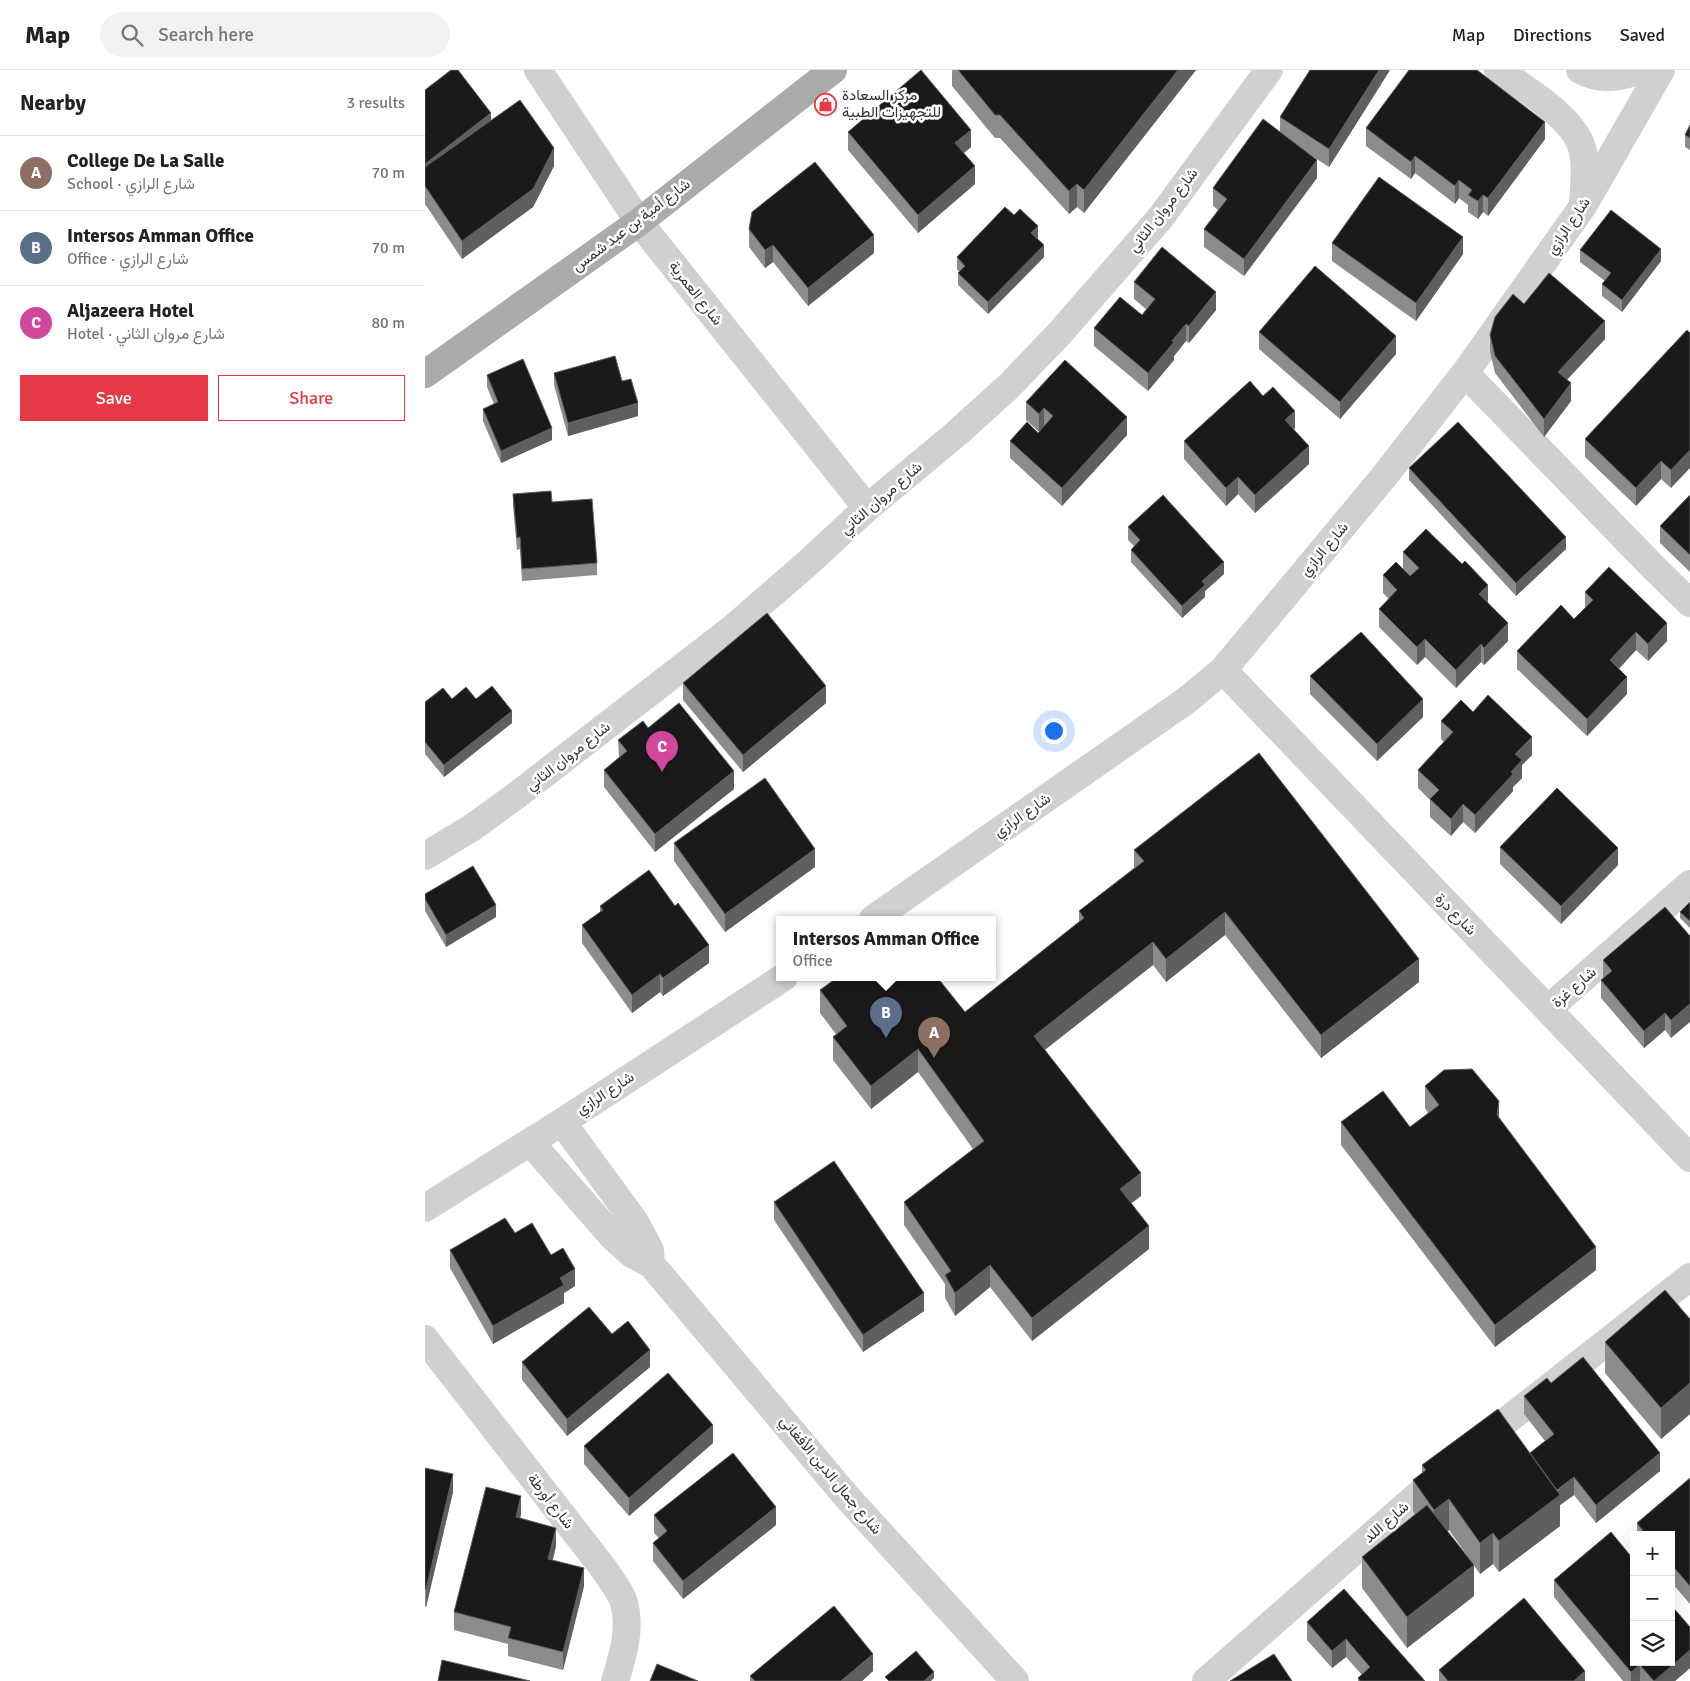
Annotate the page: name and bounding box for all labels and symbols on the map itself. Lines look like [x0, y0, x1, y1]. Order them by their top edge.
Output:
place label: مركز السعادة للتجهيزات الطبية [842, 86, 941, 121]
shop icon: مركز السعادة للتجهيزات الطبية [814, 92, 838, 116]
street label: شارع مروان الثاني [1124, 164, 1205, 258]
street label: شارع أمية بن عبد شمس [568, 175, 695, 277]
street label: شارع الرازي [1542, 194, 1597, 260]
street label: شارع العمرية [664, 257, 727, 330]
street label: شارع مروان الثاني [837, 458, 928, 541]
street label: شارع الرازي [1296, 518, 1355, 582]
street label: شارع مروان الثاني [522, 717, 616, 798]
your location [1041, 718, 1067, 744]
pin: C [646, 731, 678, 772]
street label: شارع الرازي [990, 789, 1056, 844]
street label: شارع درة [1430, 889, 1481, 940]
street label: شارع غزة [1548, 963, 1601, 1013]
pin: B [870, 997, 902, 1038]
pin: A [918, 1017, 950, 1058]
street label: شارع الرازي [573, 1068, 640, 1122]
street label: شارع جمال الدين الأفغاني [773, 1412, 886, 1541]
street label: شارع أورطة [522, 1470, 578, 1534]
street label: شارع اللد [1360, 1497, 1414, 1548]

